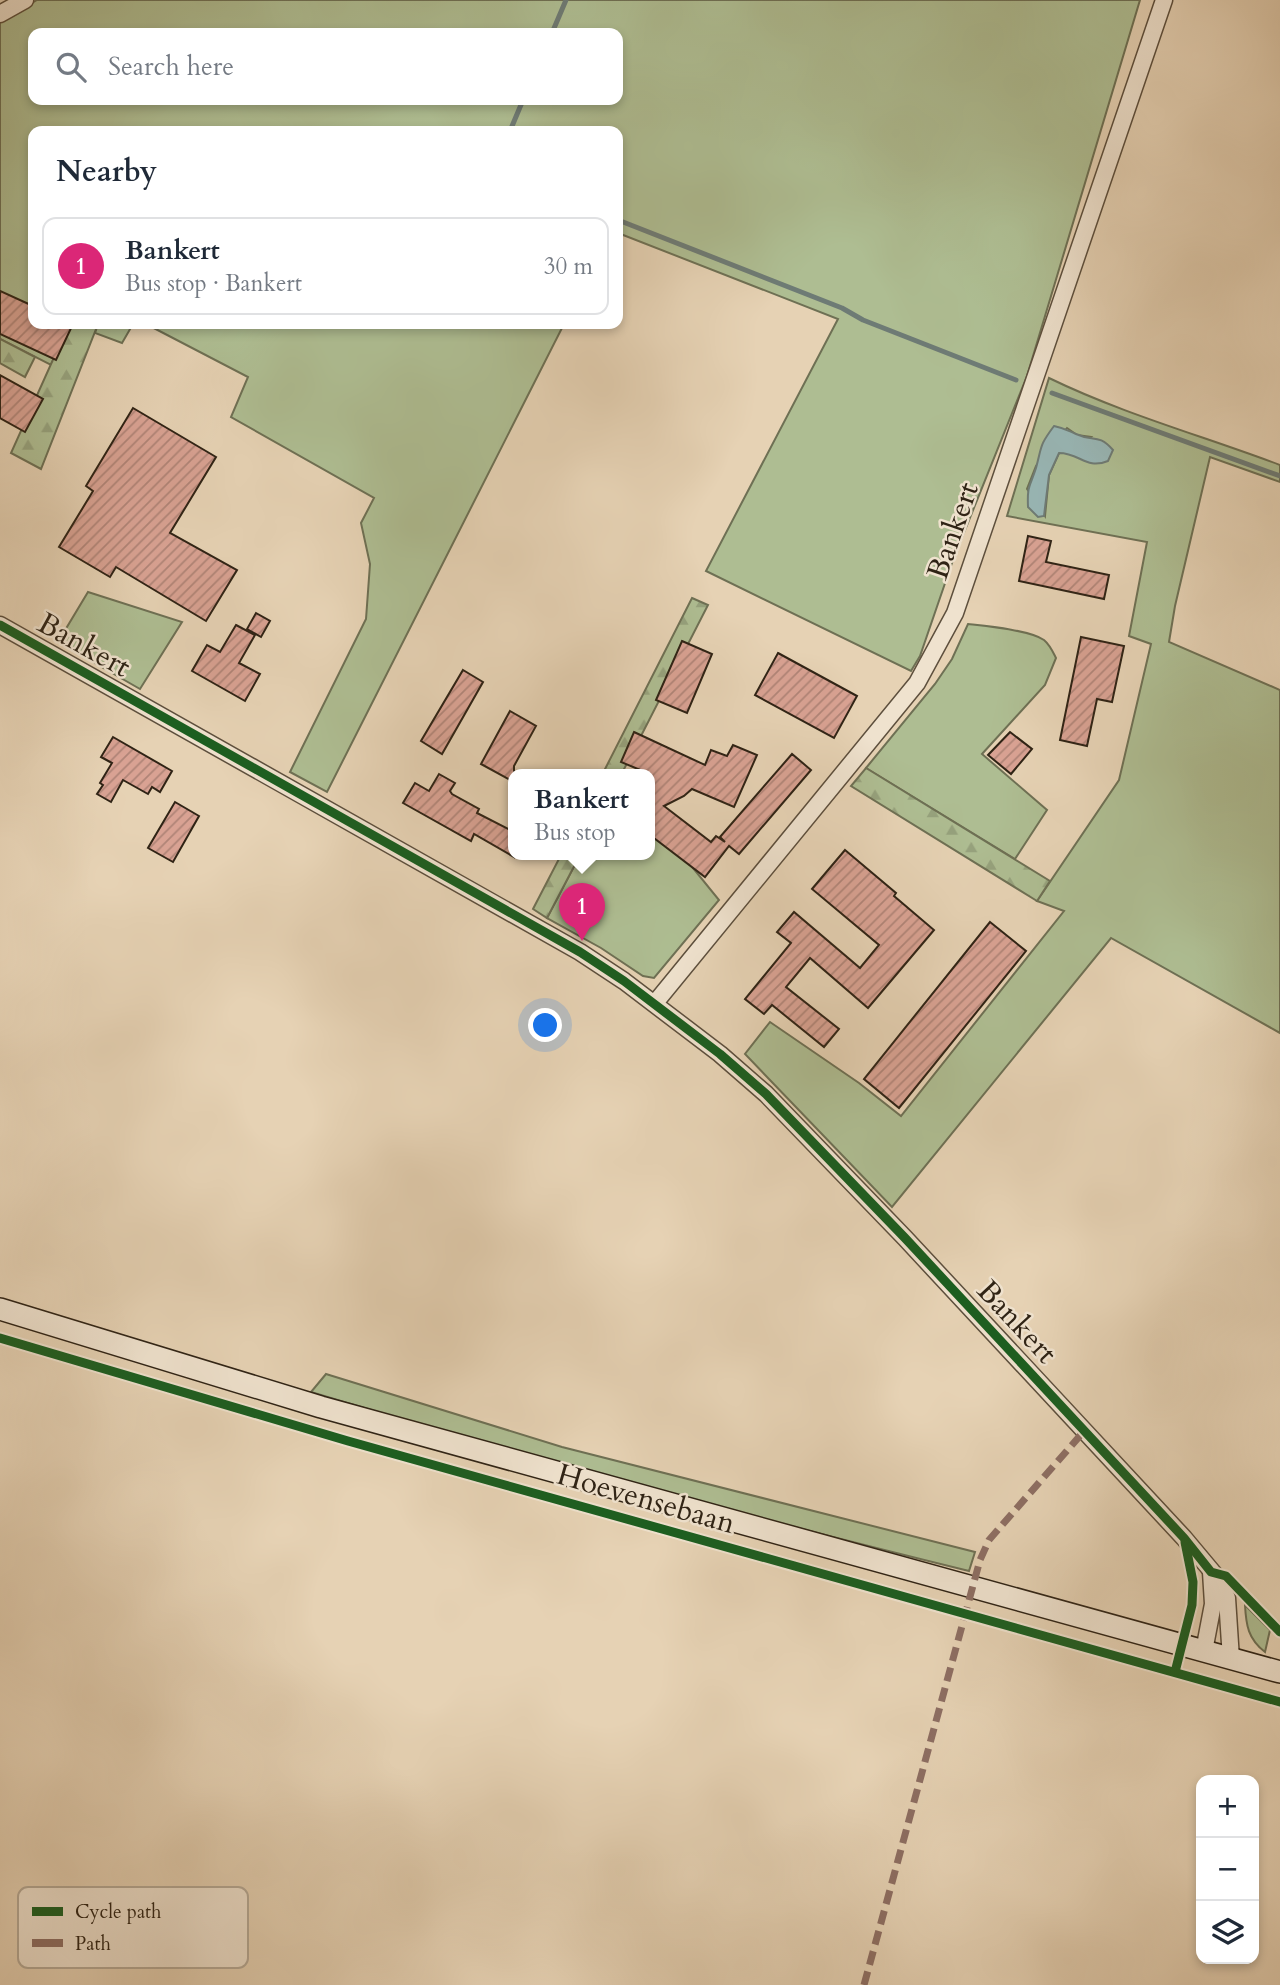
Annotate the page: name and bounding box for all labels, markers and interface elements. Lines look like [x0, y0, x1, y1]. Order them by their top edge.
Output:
search box [28, 28, 623, 105]
icon: search [52, 48, 90, 86]
text: Search here [108, 49, 234, 84]
text: Nearby [56, 151, 157, 192]
text: Bankert [125, 233, 220, 268]
text: 1 [75, 251, 87, 282]
text: 30 m [544, 251, 593, 282]
text: Bus stop · Bankert [125, 268, 302, 299]
street label: Bankert [917, 476, 989, 585]
street label: Bankert [30, 603, 138, 688]
popup [508, 769, 655, 860]
text: Bankert [534, 782, 629, 817]
text: Bus stop [534, 817, 616, 848]
pin: 1 [559, 883, 605, 941]
your location [528, 1008, 562, 1042]
street label: Bankert [968, 1271, 1067, 1373]
street label: Hoevensebaan [552, 1454, 740, 1544]
map controls [1196, 1775, 1259, 1964]
button: + [1196, 1775, 1259, 1838]
button: − [1196, 1838, 1259, 1901]
legend [18, 1887, 248, 1968]
text: Cycle path [75, 1899, 162, 1925]
button: layers [1196, 1901, 1259, 1964]
text: Path [75, 1931, 111, 1957]

